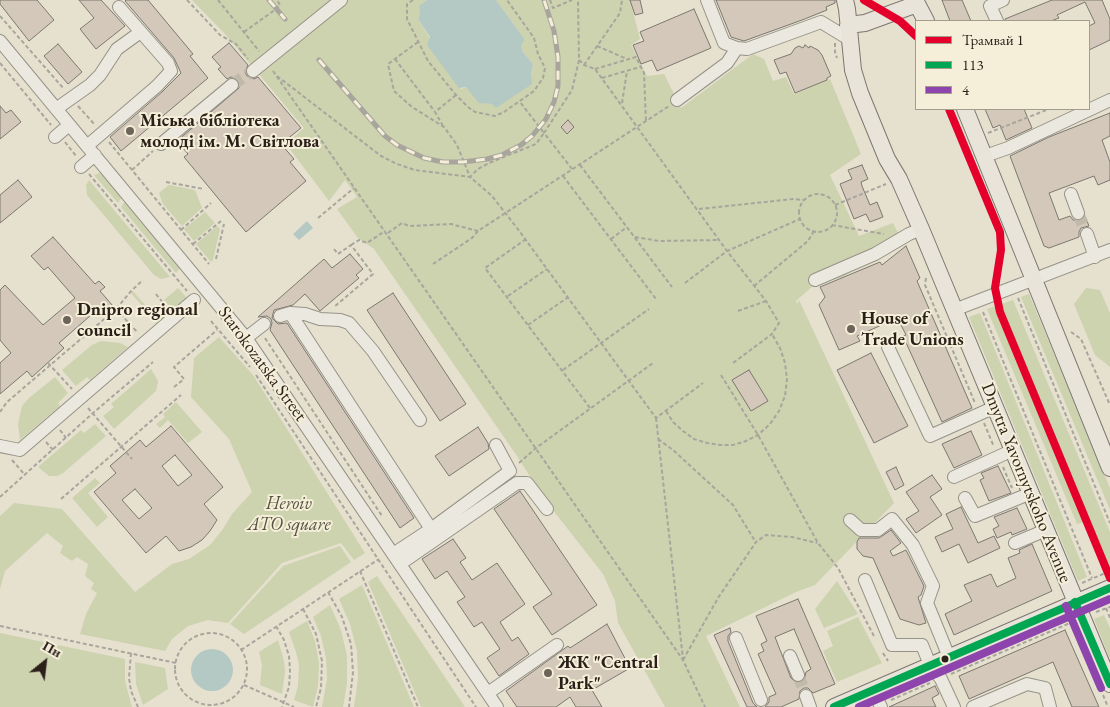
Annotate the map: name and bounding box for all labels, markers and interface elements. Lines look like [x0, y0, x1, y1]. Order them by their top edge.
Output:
legend [915, 20, 1090, 110]
text: Трамвай 1 [962, 30, 1024, 49]
text: 113 [962, 55, 984, 74]
text: 4 [962, 80, 969, 99]
place label: Міська бібліотека молоді ім. М. Світлова [140, 110, 319, 152]
marker: Міська бібліотека молоді ім. М. Світлова [124, 125, 136, 137]
place label: Dnipro regional council [77, 299, 198, 342]
street label: Starokozatska Street [213, 302, 311, 426]
place label: House of Trade Unions [861, 308, 964, 350]
marker: Dnipro regional council [61, 314, 73, 326]
marker: House of Trade Unions [845, 323, 857, 335]
street label: Dmytra Yavornytskoho Avenue [976, 380, 1076, 586]
park label: Heroiv ATO square [247, 493, 331, 536]
text: Пн [40, 636, 65, 661]
north arrow [20, 637, 70, 687]
place label: ЖК "Central Park" [558, 652, 658, 694]
unlabelled marker [940, 654, 950, 664]
marker: ЖК "Central Park" [542, 667, 554, 679]

